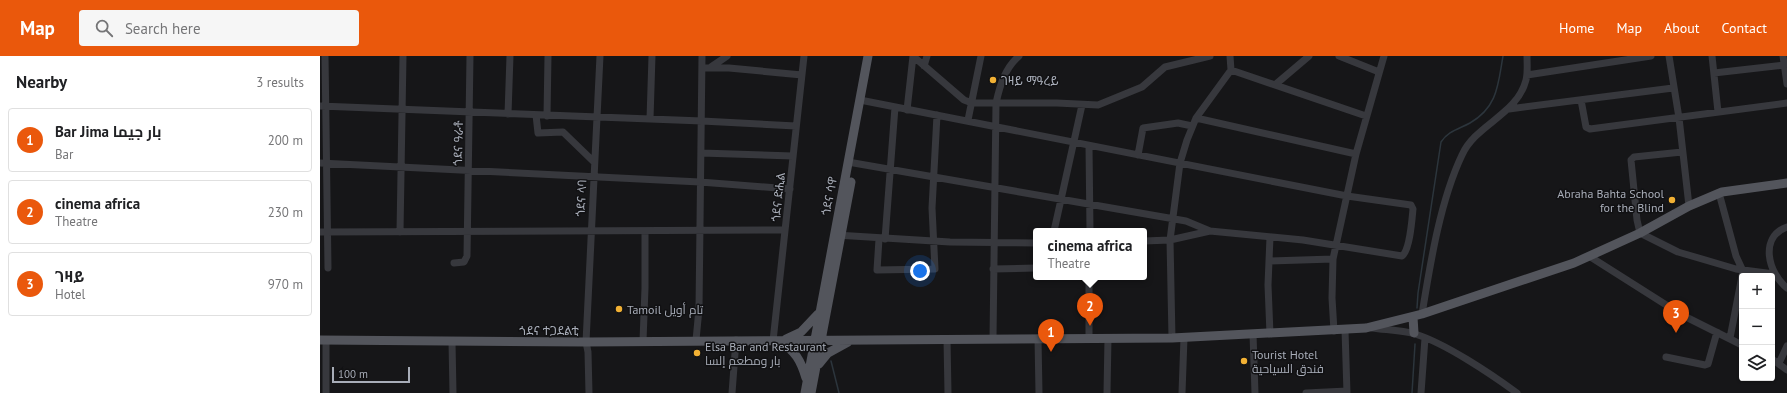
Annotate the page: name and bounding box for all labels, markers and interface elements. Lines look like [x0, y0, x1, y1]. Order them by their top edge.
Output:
search box [79, 10, 359, 46]
text: Map [20, 16, 55, 40]
icon: search [93, 17, 115, 39]
text: Search here [125, 19, 201, 38]
text: Home [1559, 19, 1594, 37]
text: Map [1616, 19, 1642, 37]
text: About [1664, 19, 1700, 37]
text: Contact [1722, 19, 1767, 37]
text: Nearby [16, 71, 67, 93]
place label: ገዛይ ማዓረይ [1001, 73, 1059, 88]
text: 3 results [256, 74, 304, 91]
marker: ገዛይ ማዓረይ [988, 75, 998, 85]
street label: ጎደና ዓራቶ [450, 119, 466, 166]
text: Bar Jima بار جيما [55, 122, 162, 141]
text: 1 [26, 132, 34, 149]
text: 200 m [268, 132, 303, 149]
text: Bar [55, 146, 73, 163]
street label: ጎደና ድሒል [768, 172, 788, 222]
street label: ጎደና ሳዋ [818, 175, 840, 217]
street label: ጎደና ላባ [573, 179, 589, 217]
place label: Abraha Bahta School for the Blind [1557, 186, 1664, 215]
text: cinema africa [55, 194, 140, 213]
marker: Abraha Bahta School for the Blind [1667, 195, 1677, 205]
text: 2 [26, 204, 34, 221]
text: 230 m [268, 204, 303, 221]
text: Theatre [55, 213, 98, 230]
popup [1033, 228, 1147, 280]
text: cinema africa [1047, 236, 1133, 255]
text: Theatre [1047, 255, 1090, 272]
your location [910, 261, 930, 281]
text: ገዛይ [55, 267, 85, 286]
map controls [1739, 273, 1775, 381]
button: + [1739, 273, 1775, 309]
text: 3 [26, 276, 34, 293]
text: 970 m [268, 276, 303, 293]
text: Hotel [55, 286, 85, 303]
pin: 2 [1077, 293, 1103, 326]
pin: 3 [1663, 300, 1689, 333]
place label: Tamoil تام أويل [627, 302, 704, 318]
marker: Tamoil تام أويل [614, 304, 624, 314]
button: − [1739, 309, 1775, 345]
pin: 1 [1038, 319, 1064, 352]
street label: ጎደና ተጋደልቲ [519, 323, 579, 338]
place label: Elsa Bar and Restaurant بار ومطعم إلسا [705, 339, 826, 369]
button: layers [1739, 345, 1775, 381]
place label: Tourist Hotel فندق السياحية [1252, 347, 1324, 376]
marker: Elsa Bar and Restaurant بار ومطعم إلسا [692, 348, 702, 358]
marker: Tourist Hotel فندق السياحية [1239, 356, 1249, 366]
scale bar [332, 365, 410, 384]
text: 100 m [338, 367, 368, 381]

